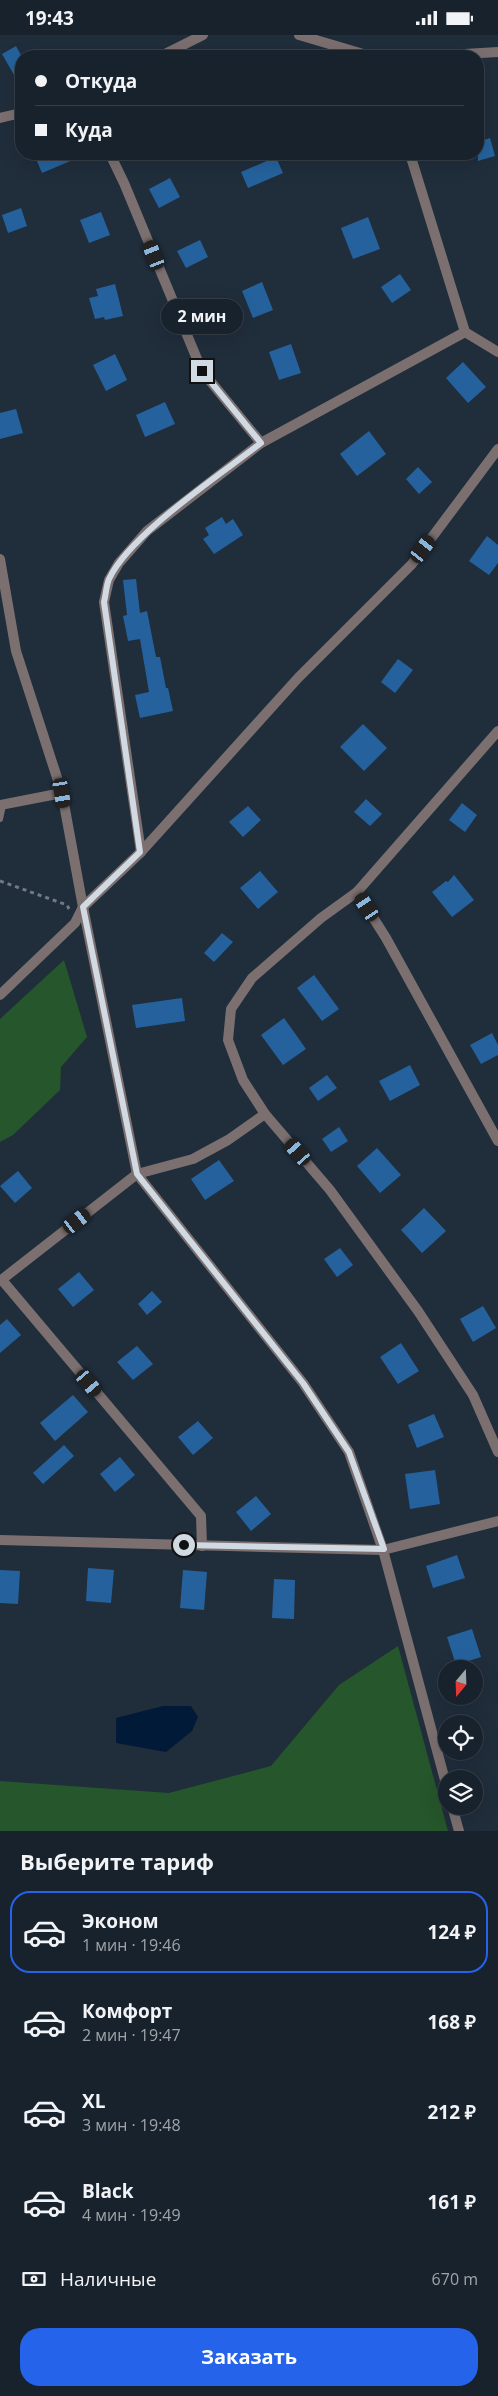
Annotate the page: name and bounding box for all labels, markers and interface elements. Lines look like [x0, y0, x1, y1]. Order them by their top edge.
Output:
text: 19:43 [25, 5, 74, 31]
text: Откуда [65, 68, 137, 94]
text: Куда [65, 117, 113, 143]
car [141, 238, 166, 272]
callout: 2 мин [161, 299, 243, 333]
text: 2 мин [178, 305, 226, 327]
route end [191, 360, 213, 382]
car [407, 533, 438, 565]
car [52, 777, 71, 809]
car [352, 890, 381, 924]
car [282, 1136, 313, 1168]
car [60, 1206, 93, 1236]
car [73, 1367, 104, 1399]
route start [173, 1534, 195, 1556]
north arrow [438, 1660, 482, 1705]
map controls [438, 1660, 483, 1815]
button: locate [438, 1715, 483, 1760]
button: layers [438, 1770, 483, 1815]
text: Выберите тариф [20, 1846, 214, 1876]
text: Эконом [82, 1908, 159, 1934]
icon: car [22, 1910, 67, 1955]
text: 124 ₽ [427, 1919, 476, 1945]
text: 1 мин · 19:46 [82, 1934, 181, 1956]
text: Комфорт [82, 1998, 172, 2024]
icon: car [22, 2000, 67, 2045]
text: 168 ₽ [427, 2009, 476, 2035]
text: 2 мин · 19:47 [82, 2024, 181, 2046]
text: XL [82, 2088, 105, 2114]
icon: car [22, 2090, 67, 2135]
text: 212 ₽ [427, 2099, 476, 2125]
text: 3 мин · 19:48 [82, 2114, 181, 2136]
text: Black [82, 2178, 134, 2204]
icon: car [22, 2180, 67, 2225]
text: 161 ₽ [427, 2189, 476, 2215]
text: 4 мин · 19:49 [82, 2204, 181, 2226]
icon: cash [20, 2265, 48, 2293]
text: Наличные [60, 2266, 156, 2292]
text: 670 m [432, 2268, 478, 2290]
button: Заказать [20, 2328, 478, 2386]

